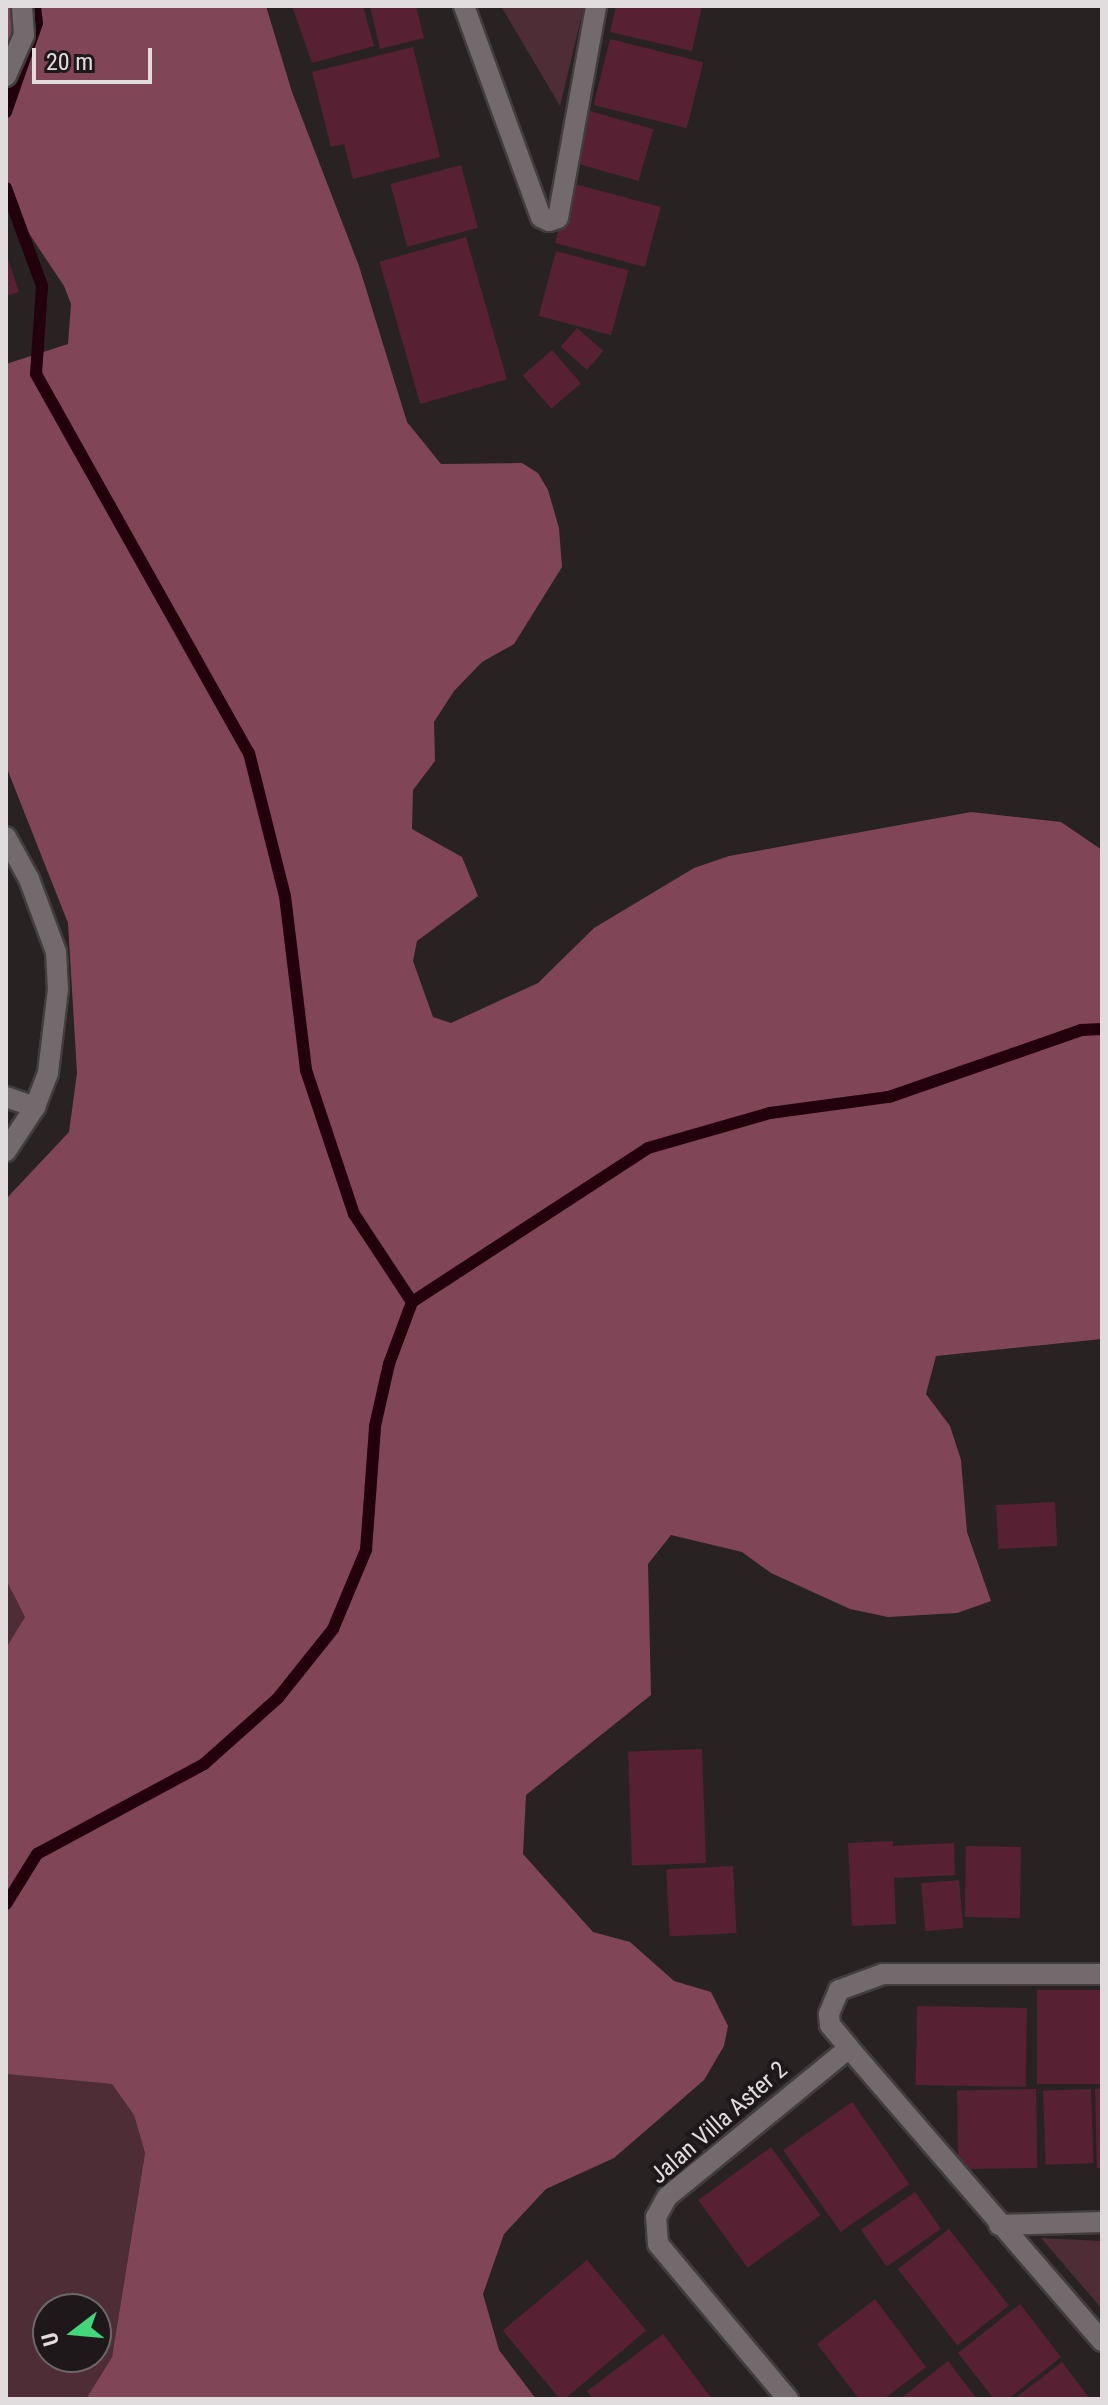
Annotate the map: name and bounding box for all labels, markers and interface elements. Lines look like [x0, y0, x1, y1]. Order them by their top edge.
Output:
scale bar [36, 32, 156, 82]
text: 20 m [46, 48, 93, 76]
street label: Jalan Villa Aster 2 [645, 2056, 793, 2190]
north arrow [32, 2293, 112, 2373]
text: U [37, 2330, 64, 2349]

